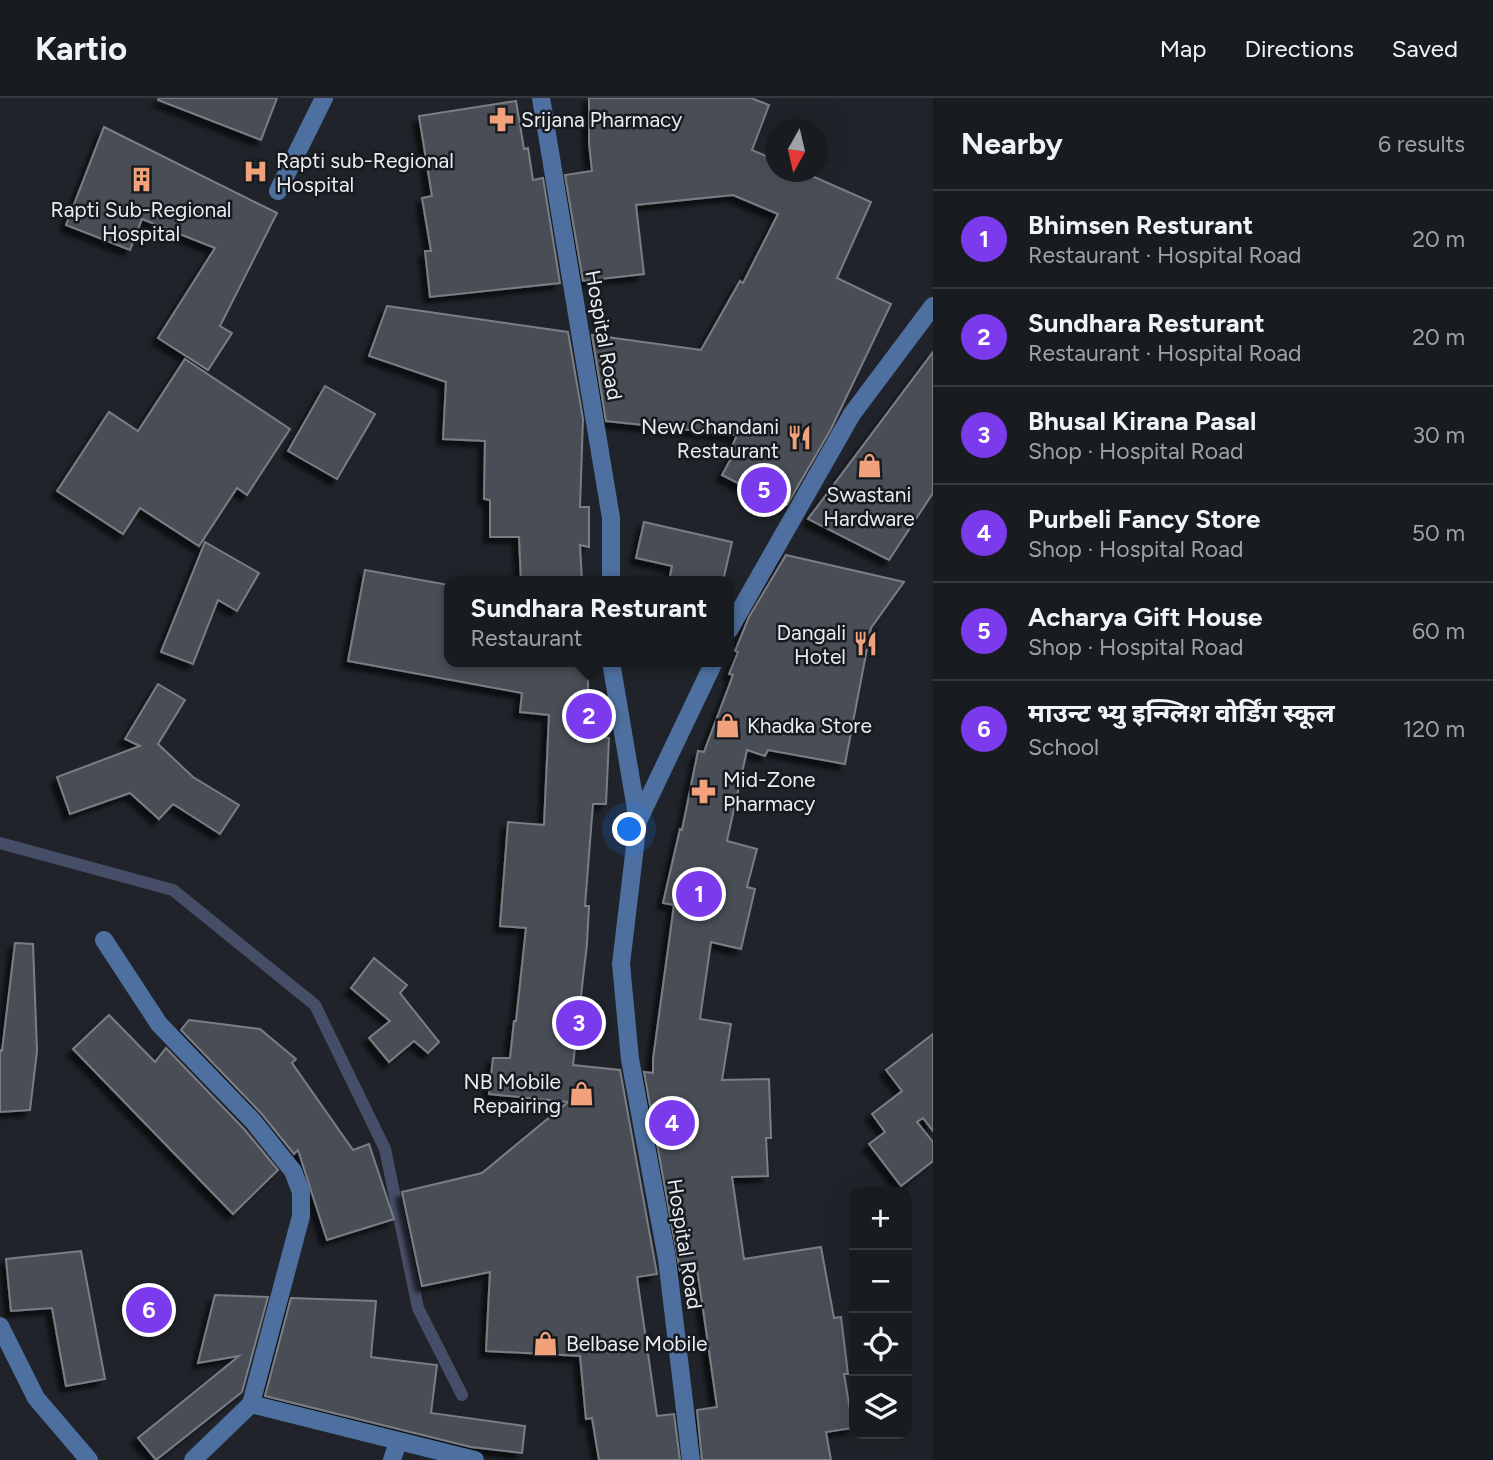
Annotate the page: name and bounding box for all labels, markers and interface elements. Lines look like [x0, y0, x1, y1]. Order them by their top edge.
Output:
text: Kartio [35, 29, 127, 68]
text: Map [1160, 34, 1206, 63]
text: Directions [1244, 34, 1354, 63]
text: Saved [1392, 34, 1458, 63]
pharmacy icon: Srijana Pharmacy [487, 105, 515, 133]
place label: Srijana Pharmacy [521, 107, 682, 132]
north arrow [765, 119, 828, 182]
text: Nearby [961, 125, 1063, 162]
text: 6 results [1378, 130, 1465, 158]
place label: Rapti sub-Regional Hospital [276, 148, 454, 197]
hospital icon: Rapti sub-Regional Hospital [242, 158, 270, 186]
building icon: Rapti Sub-Regional Hospital [127, 166, 155, 194]
place label: Rapti Sub-Regional Hospital [51, 197, 231, 246]
text: Bhimsen Resturant [1028, 209, 1253, 241]
text: 1 [979, 225, 989, 253]
text: 20 m [1412, 225, 1465, 253]
text: Restaurant · Hospital Road [1028, 241, 1301, 269]
street label: Hospital Road [580, 268, 628, 402]
text: Sundhara Resturant [1028, 307, 1265, 339]
text: 2 [977, 323, 991, 351]
text: 20 m [1412, 323, 1465, 351]
text: Restaurant · Hospital Road [1028, 339, 1301, 367]
text: Bhusal Kirana Pasal [1028, 405, 1256, 437]
place label: New Chandani Restaurant [641, 414, 779, 463]
text: 3 [978, 421, 990, 449]
text: 30 m [1412, 421, 1465, 449]
restaurant icon: New Chandani Restaurant [785, 424, 813, 452]
text: Shop · Hospital Road [1028, 437, 1243, 465]
shop icon: Swastani Hardware [855, 451, 883, 479]
pin: 5 [741, 464, 787, 516]
place label: Swastani Hardware [823, 482, 915, 531]
text: Purbeli Fancy Store [1028, 503, 1261, 535]
text: 4 [977, 519, 991, 547]
text: 50 m [1412, 519, 1465, 547]
text: Shop · Hospital Road [1028, 535, 1243, 563]
popup [444, 576, 734, 667]
text: Sundhara Resturant [471, 592, 707, 624]
text: Acharya Gift House [1028, 601, 1263, 633]
text: 5 [977, 617, 991, 645]
text: 60 m [1412, 617, 1465, 645]
place label: Dangali Hotel [777, 620, 846, 669]
text: Restaurant [471, 624, 583, 652]
restaurant icon: Dangali Hotel [852, 630, 880, 658]
text: Shop · Hospital Road [1028, 633, 1243, 661]
pin: 2 [566, 690, 612, 742]
text: माउन्ट भ्यु इन्ग्लिश वोर्डिंग स्कूल [1028, 697, 1335, 729]
shop icon: Khadka Store [713, 711, 741, 739]
place label: Khadka Store [747, 713, 872, 738]
text: 6 [977, 715, 991, 743]
text: 120 m [1403, 715, 1465, 743]
text: School [1028, 733, 1099, 761]
place label: Mid-Zone Pharmacy [723, 767, 816, 816]
pharmacy icon: Mid-Zone Pharmacy [689, 777, 717, 805]
your location [612, 812, 646, 846]
pin: 1 [676, 868, 722, 920]
pin: 3 [556, 997, 602, 1049]
place label: NB Mobile Repairing [464, 1069, 561, 1118]
shop icon: NB Mobile Repairing [567, 1079, 595, 1107]
pin: 4 [649, 1097, 695, 1149]
street label: Hospital Road [662, 1177, 708, 1311]
map controls [849, 1187, 912, 1439]
button: + [849, 1187, 912, 1250]
button: − [849, 1250, 912, 1313]
pin: 6 [126, 1284, 172, 1336]
button: locate [849, 1313, 912, 1376]
shop icon: Belbase Mobile [532, 1329, 560, 1357]
place label: Belbase Mobile [566, 1331, 708, 1356]
button: layers [849, 1376, 912, 1439]

